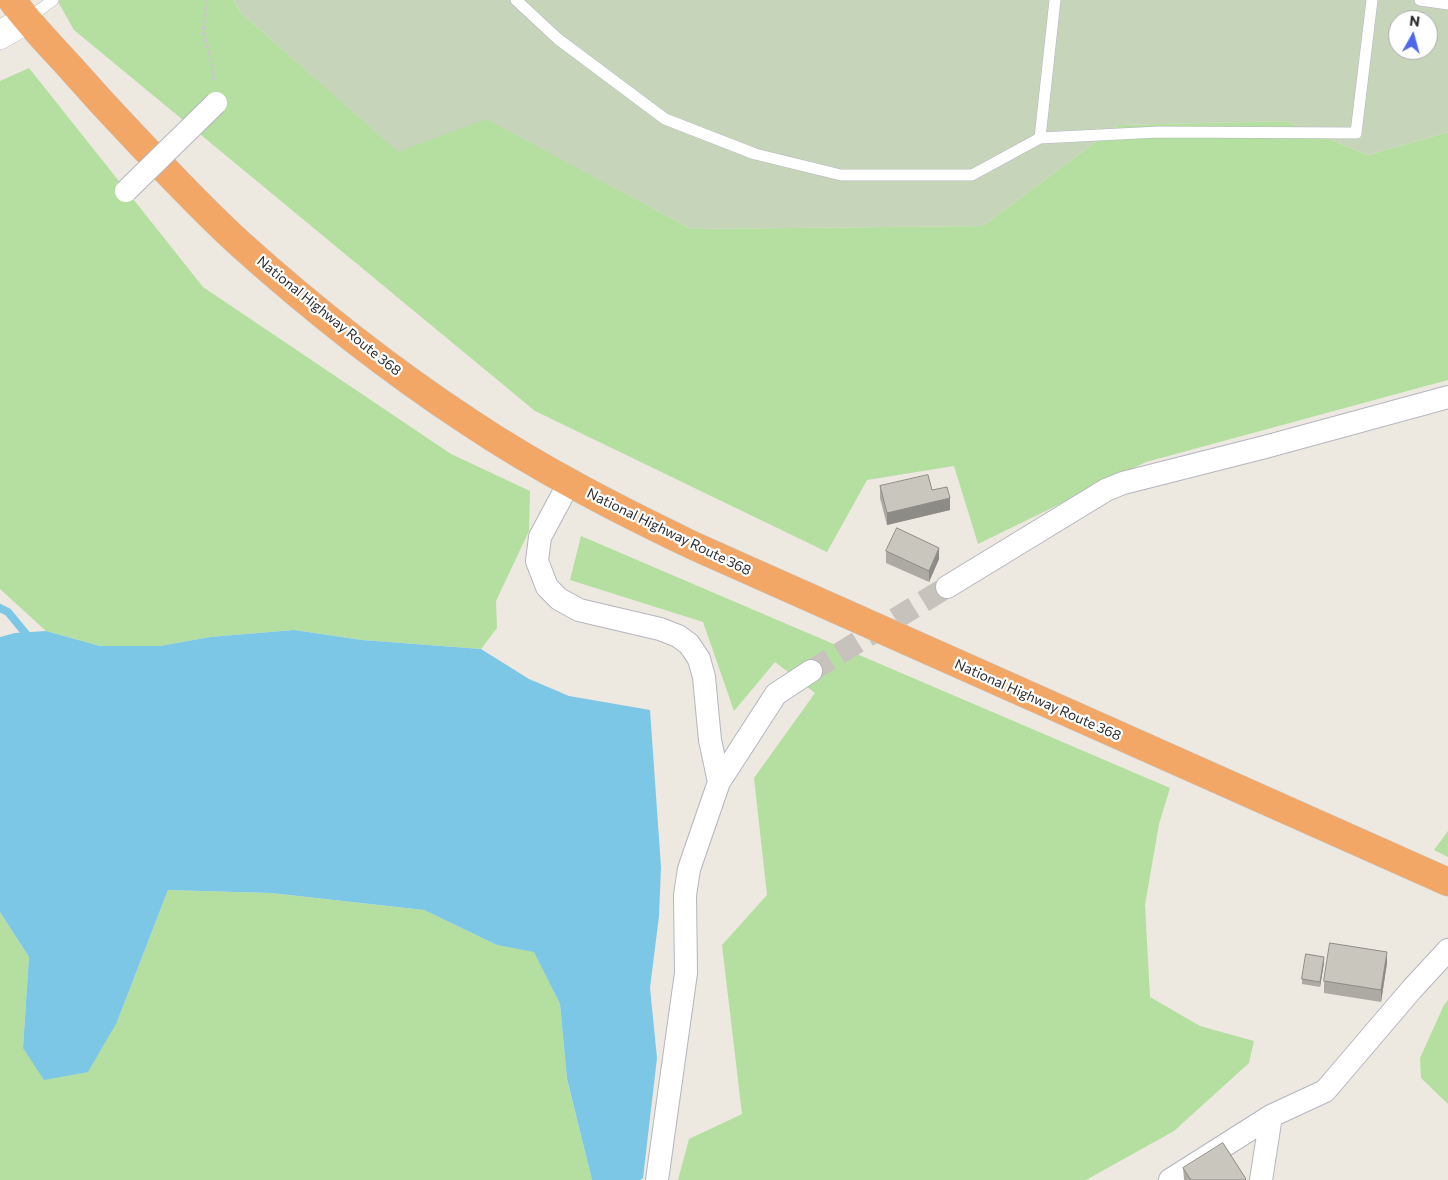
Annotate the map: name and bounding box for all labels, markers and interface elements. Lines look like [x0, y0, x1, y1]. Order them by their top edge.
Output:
north arrow [1388, 10, 1438, 60]
text: N [1409, 12, 1421, 30]
street label: National Highway Route 368 [254, 253, 404, 379]
street label: National Highway Route 368 [584, 485, 754, 579]
street label: National Highway Route 368 [952, 656, 1124, 744]

